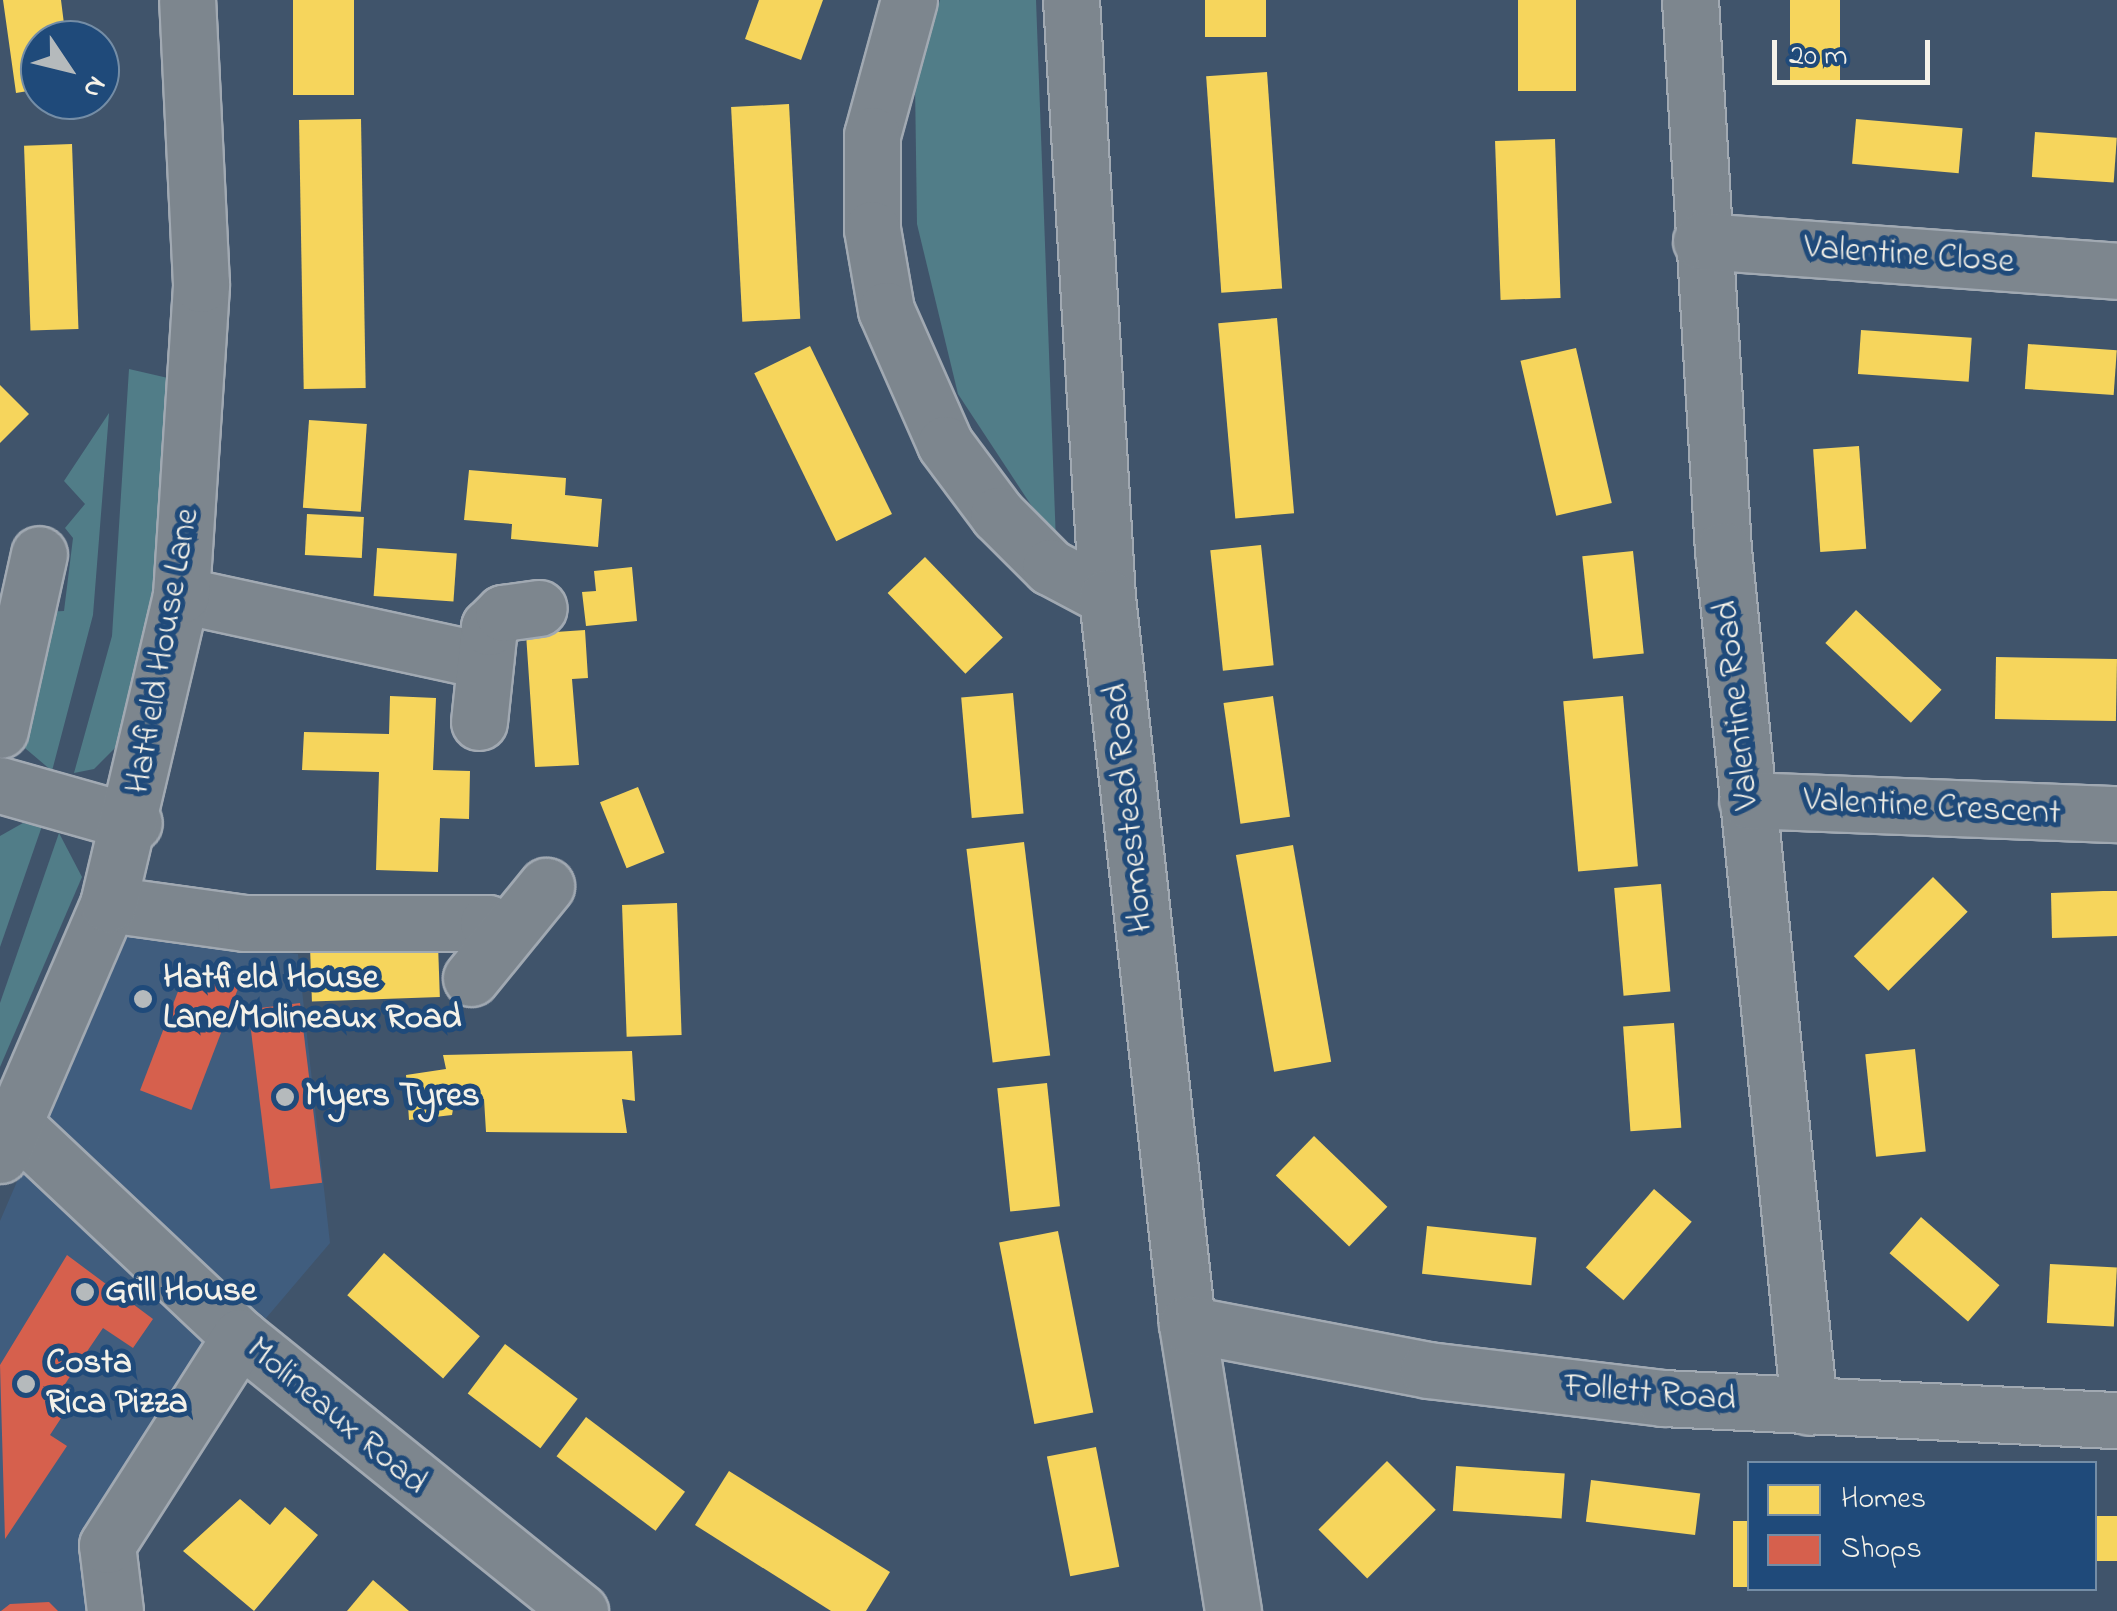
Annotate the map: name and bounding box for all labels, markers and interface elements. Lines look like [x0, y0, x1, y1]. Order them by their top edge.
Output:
north arrow [20, 20, 120, 120]
scale bar [1777, 20, 1934, 82]
text: 20 m [1789, 35, 1848, 79]
text: N [71, 67, 116, 106]
street label: Valentine Close [1802, 228, 2016, 284]
street label: Hatfield House Lane [118, 505, 210, 797]
street label: Valentine Road [1706, 598, 1770, 812]
street label: Homestead Road [1096, 681, 1164, 935]
street label: Valentine Crescent [1802, 780, 2062, 836]
place label: Hatfield House Lane/Molineaux Road [163, 958, 462, 1040]
marker: Hatfield House Lane/Molineaux Road [132, 988, 154, 1010]
place label: Myers Tyres [305, 1076, 480, 1118]
marker: Myers Tyres [274, 1086, 296, 1108]
place label: Grill House [105, 1271, 257, 1313]
marker: Grill House [74, 1281, 96, 1303]
street label: Molineaux Road [237, 1329, 435, 1505]
place label: Costa Rica Pizza [46, 1343, 188, 1425]
street label: Follett Road [1562, 1366, 1738, 1422]
marker: Costa Rica Pizza [15, 1373, 37, 1395]
legend [1747, 1461, 2097, 1591]
text: Homes [1841, 1478, 1926, 1522]
text: Shops [1841, 1528, 1922, 1572]

